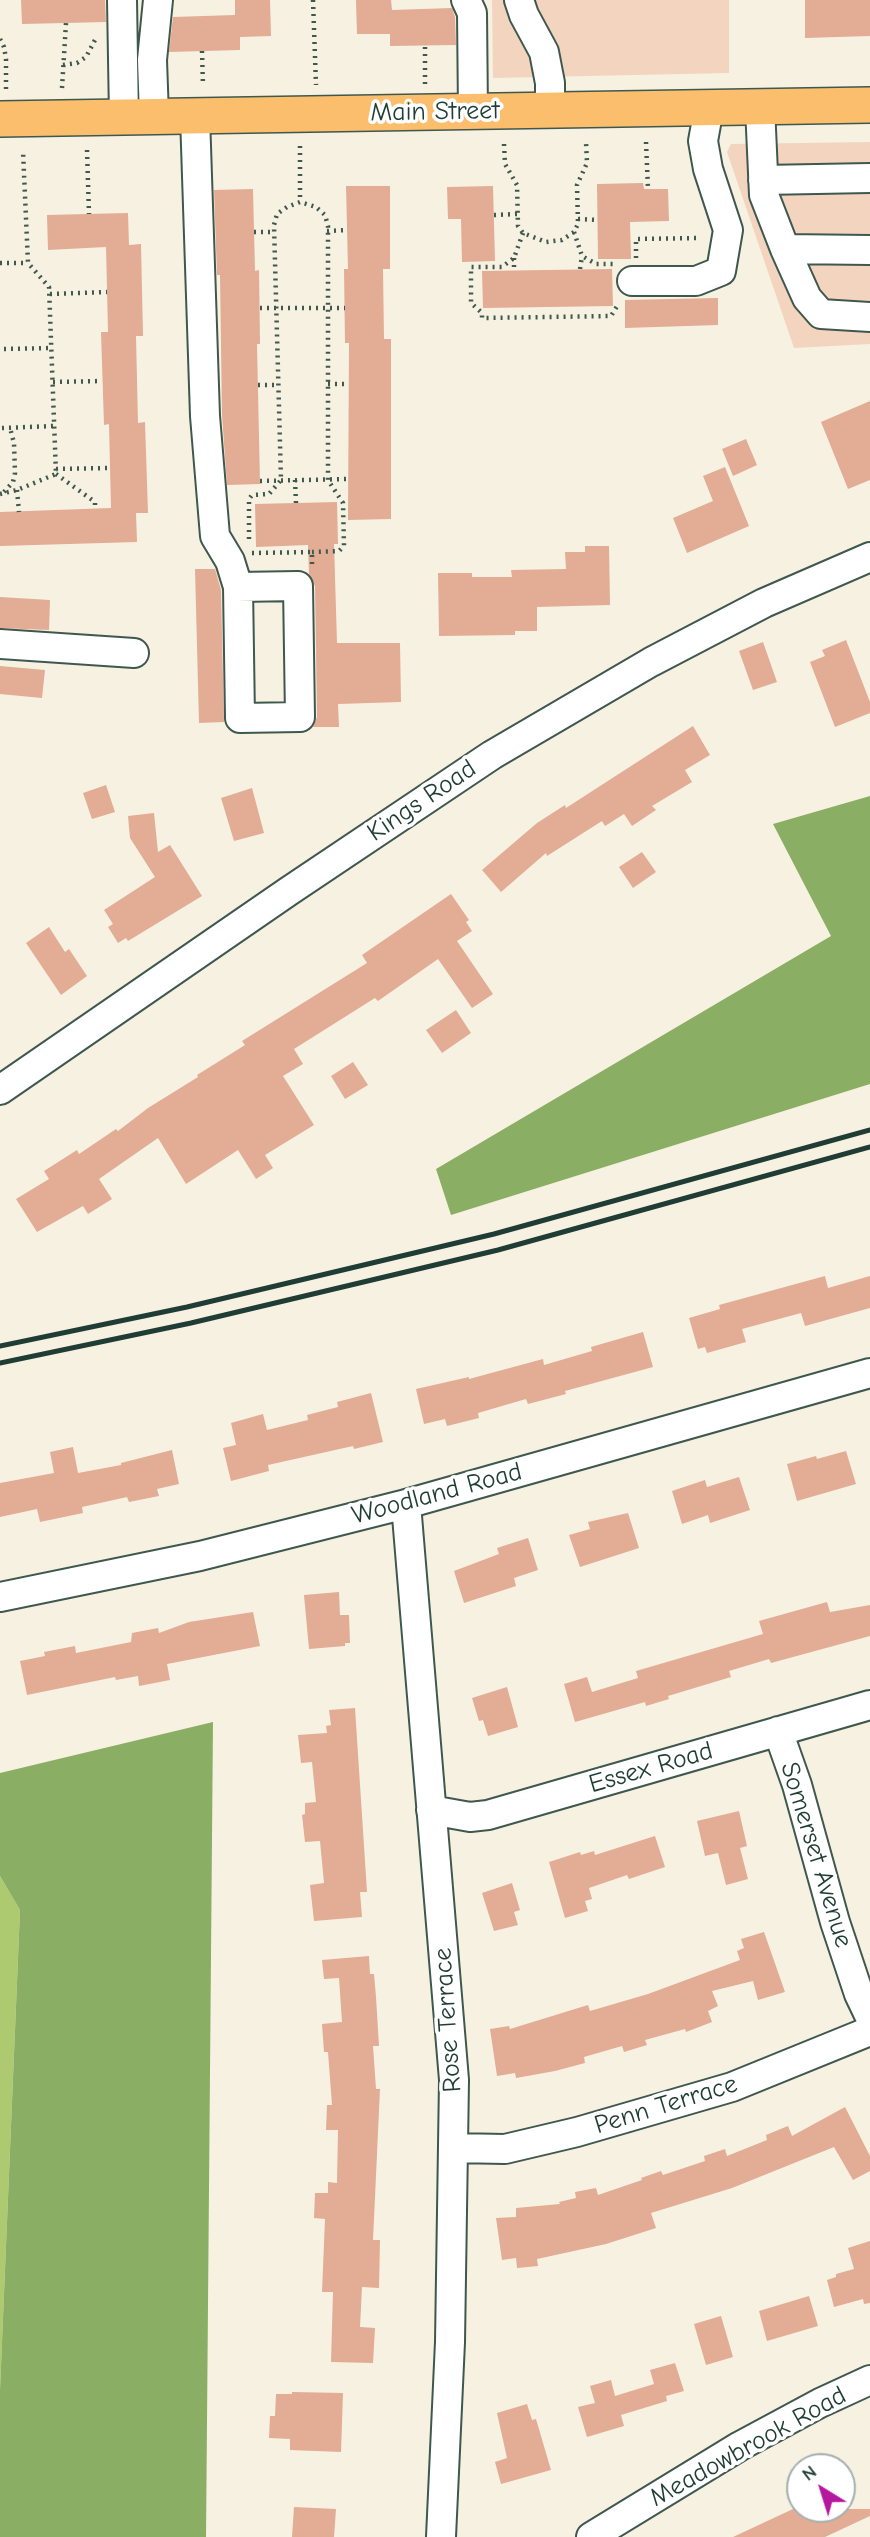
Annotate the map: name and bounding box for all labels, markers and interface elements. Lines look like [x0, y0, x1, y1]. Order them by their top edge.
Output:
street label: Main Street [370, 95, 500, 129]
street label: Kings Road [362, 753, 482, 849]
street label: Woodland Road [349, 1456, 525, 1532]
street label: Essex Road [585, 1735, 717, 1801]
street label: Somerset Avenue [773, 1759, 859, 1951]
street label: Rose Terrace [427, 1947, 469, 2093]
street label: Penn Terrace [591, 2069, 741, 2141]
street label: Meadowbrook Road [644, 2380, 852, 2514]
north arrow [786, 2453, 856, 2523]
text: N [798, 2461, 821, 2486]

